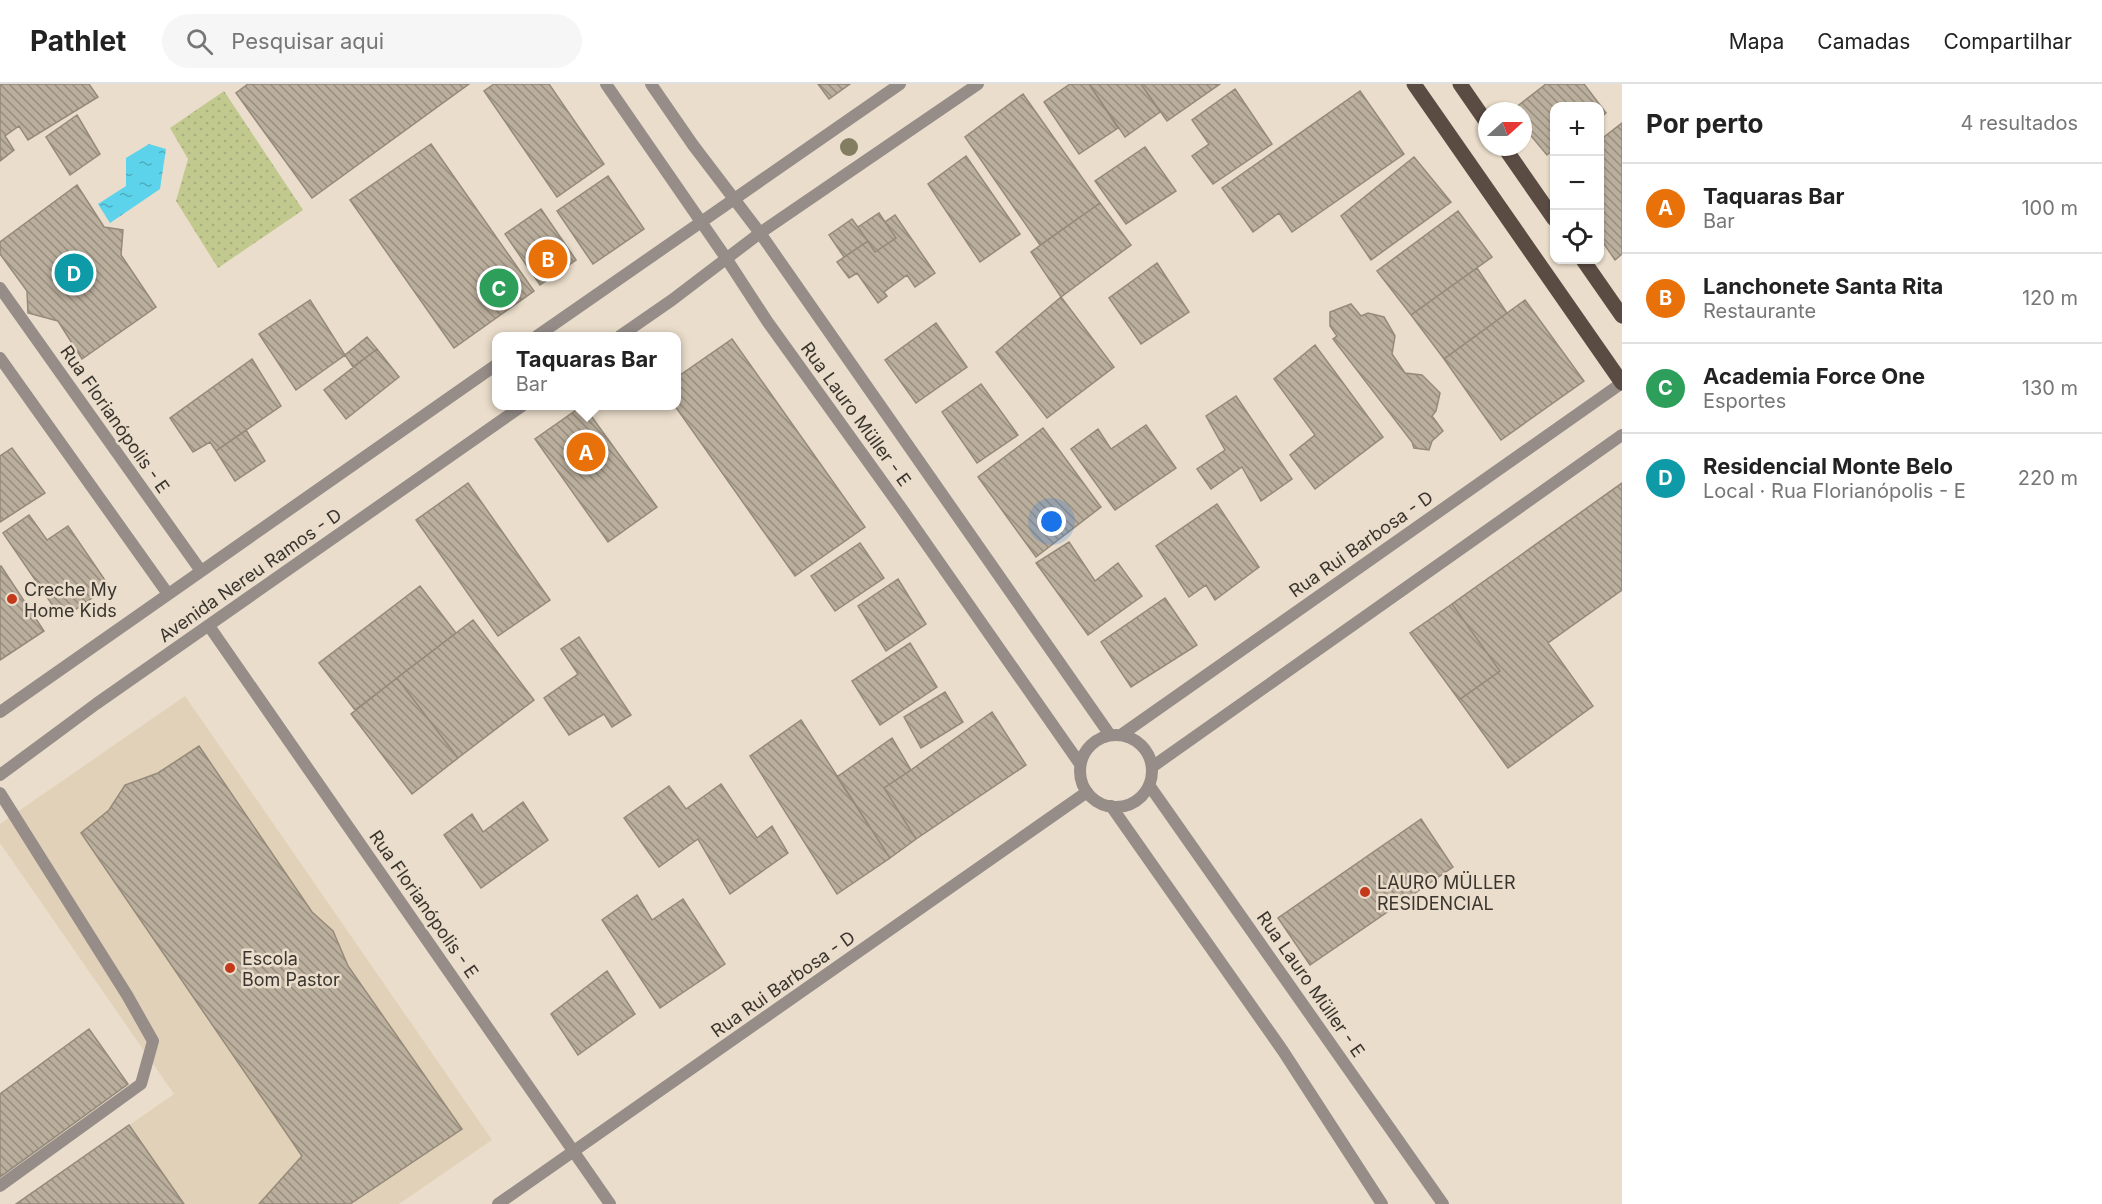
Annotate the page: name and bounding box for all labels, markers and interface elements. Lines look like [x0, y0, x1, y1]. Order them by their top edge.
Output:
search box [162, 14, 582, 68]
text: Pathlet [30, 24, 126, 58]
icon: search [183, 25, 216, 58]
text: Pesquisar aqui [231, 28, 384, 54]
text: Mapa [1729, 29, 1784, 54]
text: Camadas [1817, 29, 1910, 54]
text: Compartilhar [1943, 29, 2072, 54]
north arrow [1478, 102, 1532, 156]
map controls [1550, 102, 1604, 264]
button: + [1550, 102, 1604, 156]
text: Por perto [1646, 108, 1764, 139]
text: 4 resultados [1960, 111, 2078, 135]
button: − [1550, 156, 1604, 210]
text: Taquaras Bar [1703, 183, 1844, 209]
text: A [1658, 196, 1673, 220]
text: 100 m [2021, 196, 2078, 220]
text: Bar [1703, 209, 1735, 233]
button: locate [1550, 210, 1604, 264]
pin: B [528, 236, 568, 282]
pin: D [54, 250, 94, 296]
pin: C [480, 266, 518, 310]
text: Lanchonete Santa Rita [1703, 273, 1943, 299]
text: B [1659, 286, 1672, 310]
text: 120 m [2022, 286, 2078, 310]
text: Restaurante [1703, 299, 1816, 323]
popup [492, 332, 681, 410]
street label: Rua Lauro Müller - E [797, 338, 915, 490]
street label: Rua Florianópolis - E [56, 341, 174, 497]
text: Taquaras Bar [516, 346, 657, 372]
text: Academia Force One [1703, 363, 1925, 389]
text: Bar [516, 372, 548, 396]
text: C [1658, 376, 1673, 400]
text: 130 m [2022, 376, 2078, 400]
text: Esportes [1703, 389, 1786, 413]
pin: A [566, 430, 606, 475]
text: Residencial Monte Belo [1703, 453, 1953, 479]
text: D [1658, 466, 1673, 490]
text: 220 m [2018, 466, 2078, 490]
text: Local · Rua Florianópolis - E [1703, 479, 1966, 503]
street label: Rua Rui Barbosa - D [1285, 486, 1437, 602]
street label: Avenida Nereu Ramos - D [155, 504, 345, 646]
your location [1037, 507, 1066, 536]
place label: Creche My Home Kids [24, 579, 117, 621]
marker: Creche My Home Kids [5, 592, 19, 606]
street label: Rua Florianópolis - E [365, 826, 483, 982]
place label: LAURO MÜLLER RESIDENCIAL [1377, 871, 1516, 914]
marker: LAURO MÜLLER RESIDENCIAL [1358, 885, 1372, 899]
street label: Rua Lauro Müller - E [1253, 907, 1369, 1061]
street label: Rua Rui Barbosa - D [707, 926, 859, 1042]
place label: Escola Bom Pastor [242, 948, 340, 990]
marker: Escola Bom Pastor [223, 961, 237, 975]

